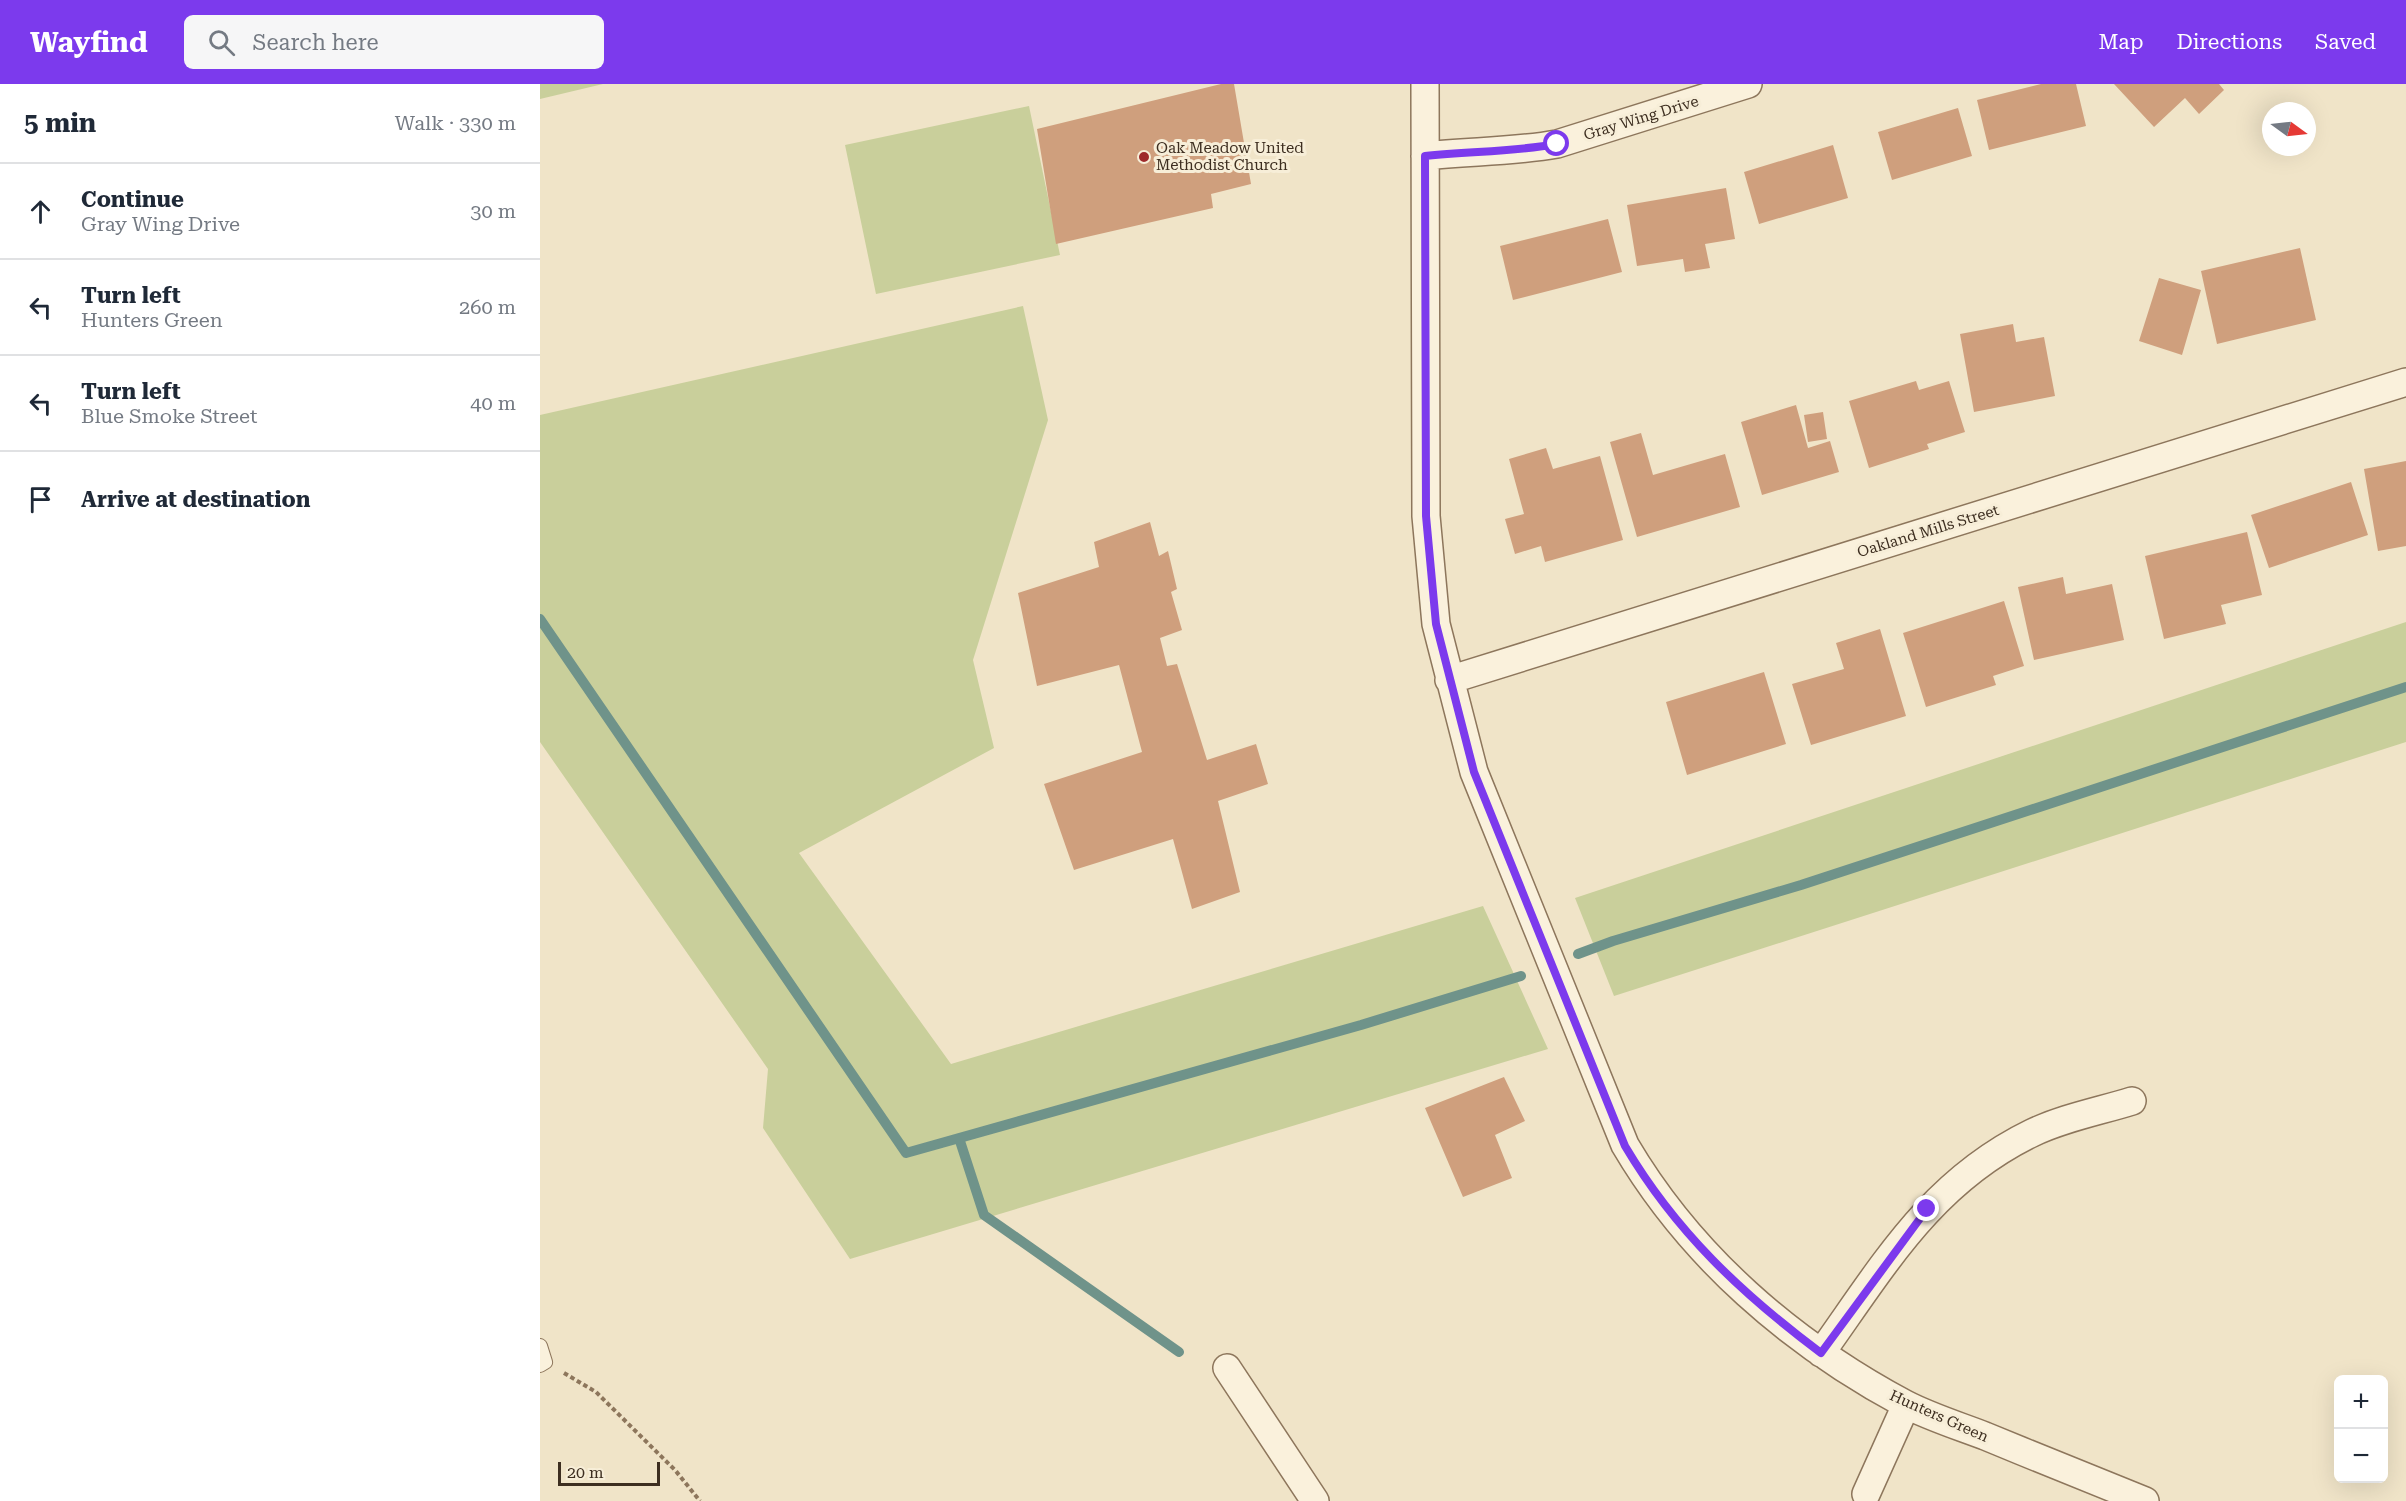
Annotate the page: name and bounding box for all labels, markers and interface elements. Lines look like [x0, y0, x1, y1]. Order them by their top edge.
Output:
search box [184, 15, 604, 69]
text: Wayfind [30, 26, 148, 59]
icon: search [205, 26, 238, 59]
text: Search here [253, 30, 379, 55]
text: Map [2099, 30, 2143, 54]
text: Directions [2176, 30, 2282, 54]
text: Saved [2315, 30, 2376, 54]
street label: Gray Wing Drive [1581, 92, 1701, 144]
north arrow [2262, 102, 2316, 156]
text: 5 min [24, 108, 96, 138]
text: Walk · 330 m [395, 111, 516, 135]
route start [1543, 130, 1569, 156]
place label: Oak Meadow United Methodist Church [1156, 139, 1304, 174]
marker: Oak Meadow United Methodist Church [1137, 150, 1151, 164]
text: Continue [81, 187, 184, 212]
icon: ahead [24, 195, 57, 228]
text: 30 m [470, 199, 516, 223]
text: Gray Wing Drive [81, 212, 240, 236]
text: Turn left [81, 283, 181, 308]
icon: left [24, 291, 57, 324]
text: 260 m [459, 295, 516, 319]
text: Hunters Green [81, 308, 223, 332]
text: Turn left [81, 379, 181, 404]
icon: left [24, 387, 57, 420]
text: 40 m [470, 391, 516, 415]
text: Blue Smoke Street [81, 404, 258, 428]
icon: arrive [24, 483, 57, 516]
text: Arrive at destination [81, 487, 310, 512]
street label: Oakland Mills Street [1855, 501, 2001, 561]
route end [1913, 1195, 1939, 1221]
map controls [2334, 1375, 2388, 1483]
button: + [2334, 1375, 2388, 1429]
street label: Hunters Green [1887, 1386, 1991, 1446]
button: − [2334, 1429, 2388, 1483]
scale bar [558, 1459, 660, 1486]
text: 20 m [567, 1463, 604, 1482]

